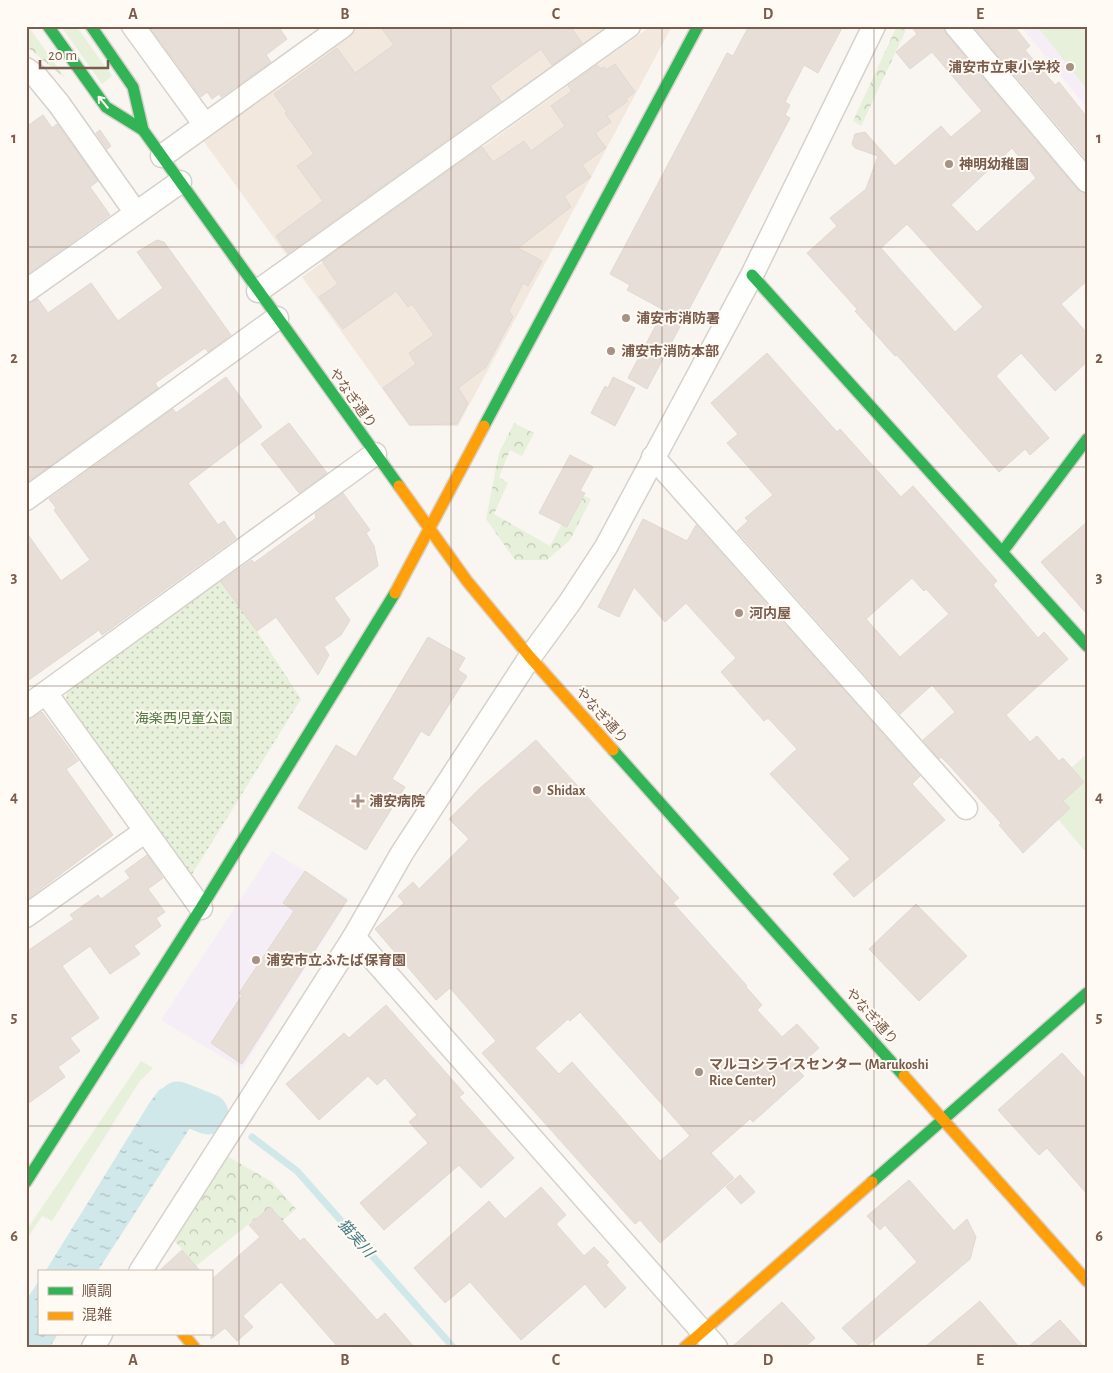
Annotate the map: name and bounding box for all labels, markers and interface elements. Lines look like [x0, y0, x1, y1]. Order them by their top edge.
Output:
text: A [128, 6, 138, 22]
text: B [340, 6, 350, 22]
text: C [552, 6, 561, 22]
text: D [763, 6, 774, 22]
text: E [976, 6, 984, 22]
scale bar [40, 38, 108, 70]
text: 20 m [48, 48, 77, 63]
place label: 浦安市立東小学校 [948, 59, 1060, 75]
marker: 浦安市立東小学校 [1064, 61, 1076, 73]
one-way arrow [97, 96, 108, 109]
text: 1 [11, 130, 17, 146]
text: 1 [1096, 130, 1102, 146]
place label: 神明幼稚園 [959, 156, 1029, 172]
marker: 神明幼稚園 [943, 158, 955, 170]
place label: 浦安市消防署 [636, 310, 720, 326]
marker: 浦安市消防署 [620, 312, 632, 324]
place label: 浦安市消防本部 [621, 343, 719, 359]
marker: 浦安市消防本部 [605, 345, 617, 357]
text: 2 [10, 350, 18, 366]
text: 2 [1095, 350, 1103, 366]
street label: やなぎ通り [326, 366, 379, 431]
text: 3 [11, 569, 18, 585]
text: 3 [1096, 569, 1103, 585]
place label: 河内屋 [749, 606, 791, 621]
marker: 河内屋 [733, 607, 745, 619]
street label: やなぎ通り [573, 684, 631, 746]
park label: 海楽西児童公園 [135, 711, 233, 726]
marker: Shidax [531, 784, 543, 796]
place label: Shidax [547, 784, 586, 798]
text: 4 [10, 789, 18, 805]
text: 4 [1095, 789, 1103, 805]
place label: 浦安病院 [369, 793, 425, 809]
marker: 浦安病院 [351, 794, 365, 808]
place label: 浦安市立ふたば保育園 [266, 952, 406, 968]
marker: 浦安市立ふたば保育園 [250, 954, 262, 966]
street label: やなぎ通り [843, 985, 901, 1047]
text: 5 [11, 1009, 18, 1025]
text: 5 [1096, 1009, 1103, 1025]
place label: マルコシライスセンター (Marukoshi Rice Center) [709, 1057, 929, 1088]
marker: マルコシライスセンター (Marukoshi Rice Center) [693, 1066, 705, 1078]
water label: 猫実川 [335, 1216, 378, 1262]
text: 6 [10, 1228, 18, 1244]
text: 6 [1095, 1228, 1103, 1244]
legend [38, 1270, 212, 1336]
text: 順調 [82, 1284, 112, 1299]
text: 混雑 [82, 1307, 112, 1323]
text: A [128, 1352, 138, 1368]
text: B [340, 1352, 350, 1368]
text: C [552, 1352, 561, 1368]
text: D [763, 1352, 774, 1368]
text: E [976, 1352, 984, 1368]

